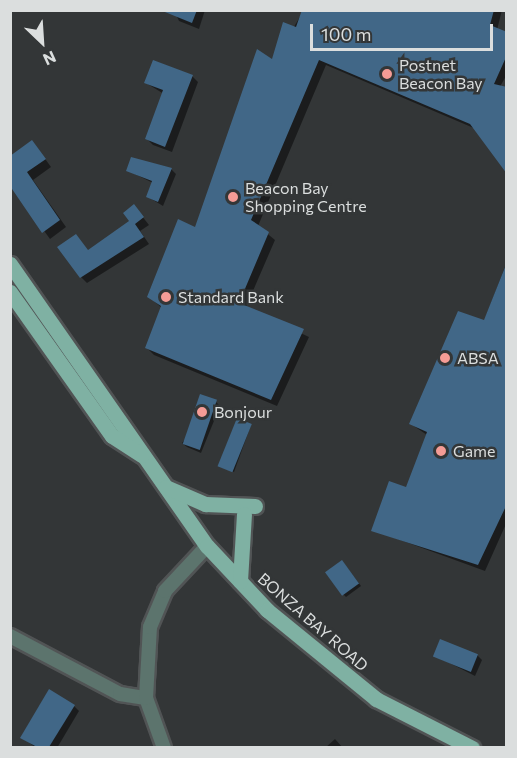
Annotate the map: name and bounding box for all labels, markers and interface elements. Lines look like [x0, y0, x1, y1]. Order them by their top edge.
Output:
north arrow [12, 12, 72, 72]
scale bar [313, 12, 496, 50]
text: 100 m [321, 23, 371, 45]
text: N [40, 48, 59, 70]
place label: Postnet Beacon Bay [399, 55, 483, 93]
marker: Postnet Beacon Bay [380, 67, 394, 81]
place label: Beacon Bay Shopping Centre [245, 178, 367, 216]
marker: Beacon Bay Shopping Centre [226, 190, 240, 204]
place label: Standard Bank [178, 287, 284, 307]
marker: Standard Bank [159, 290, 173, 304]
place label: ABSA [457, 348, 499, 368]
marker: ABSA [438, 351, 452, 365]
place label: Bonjour [214, 402, 272, 422]
marker: Bonjour [195, 405, 209, 419]
place label: Game [453, 441, 495, 461]
marker: Game [434, 444, 448, 458]
street label: BONZA BAY ROAD [254, 569, 372, 675]

